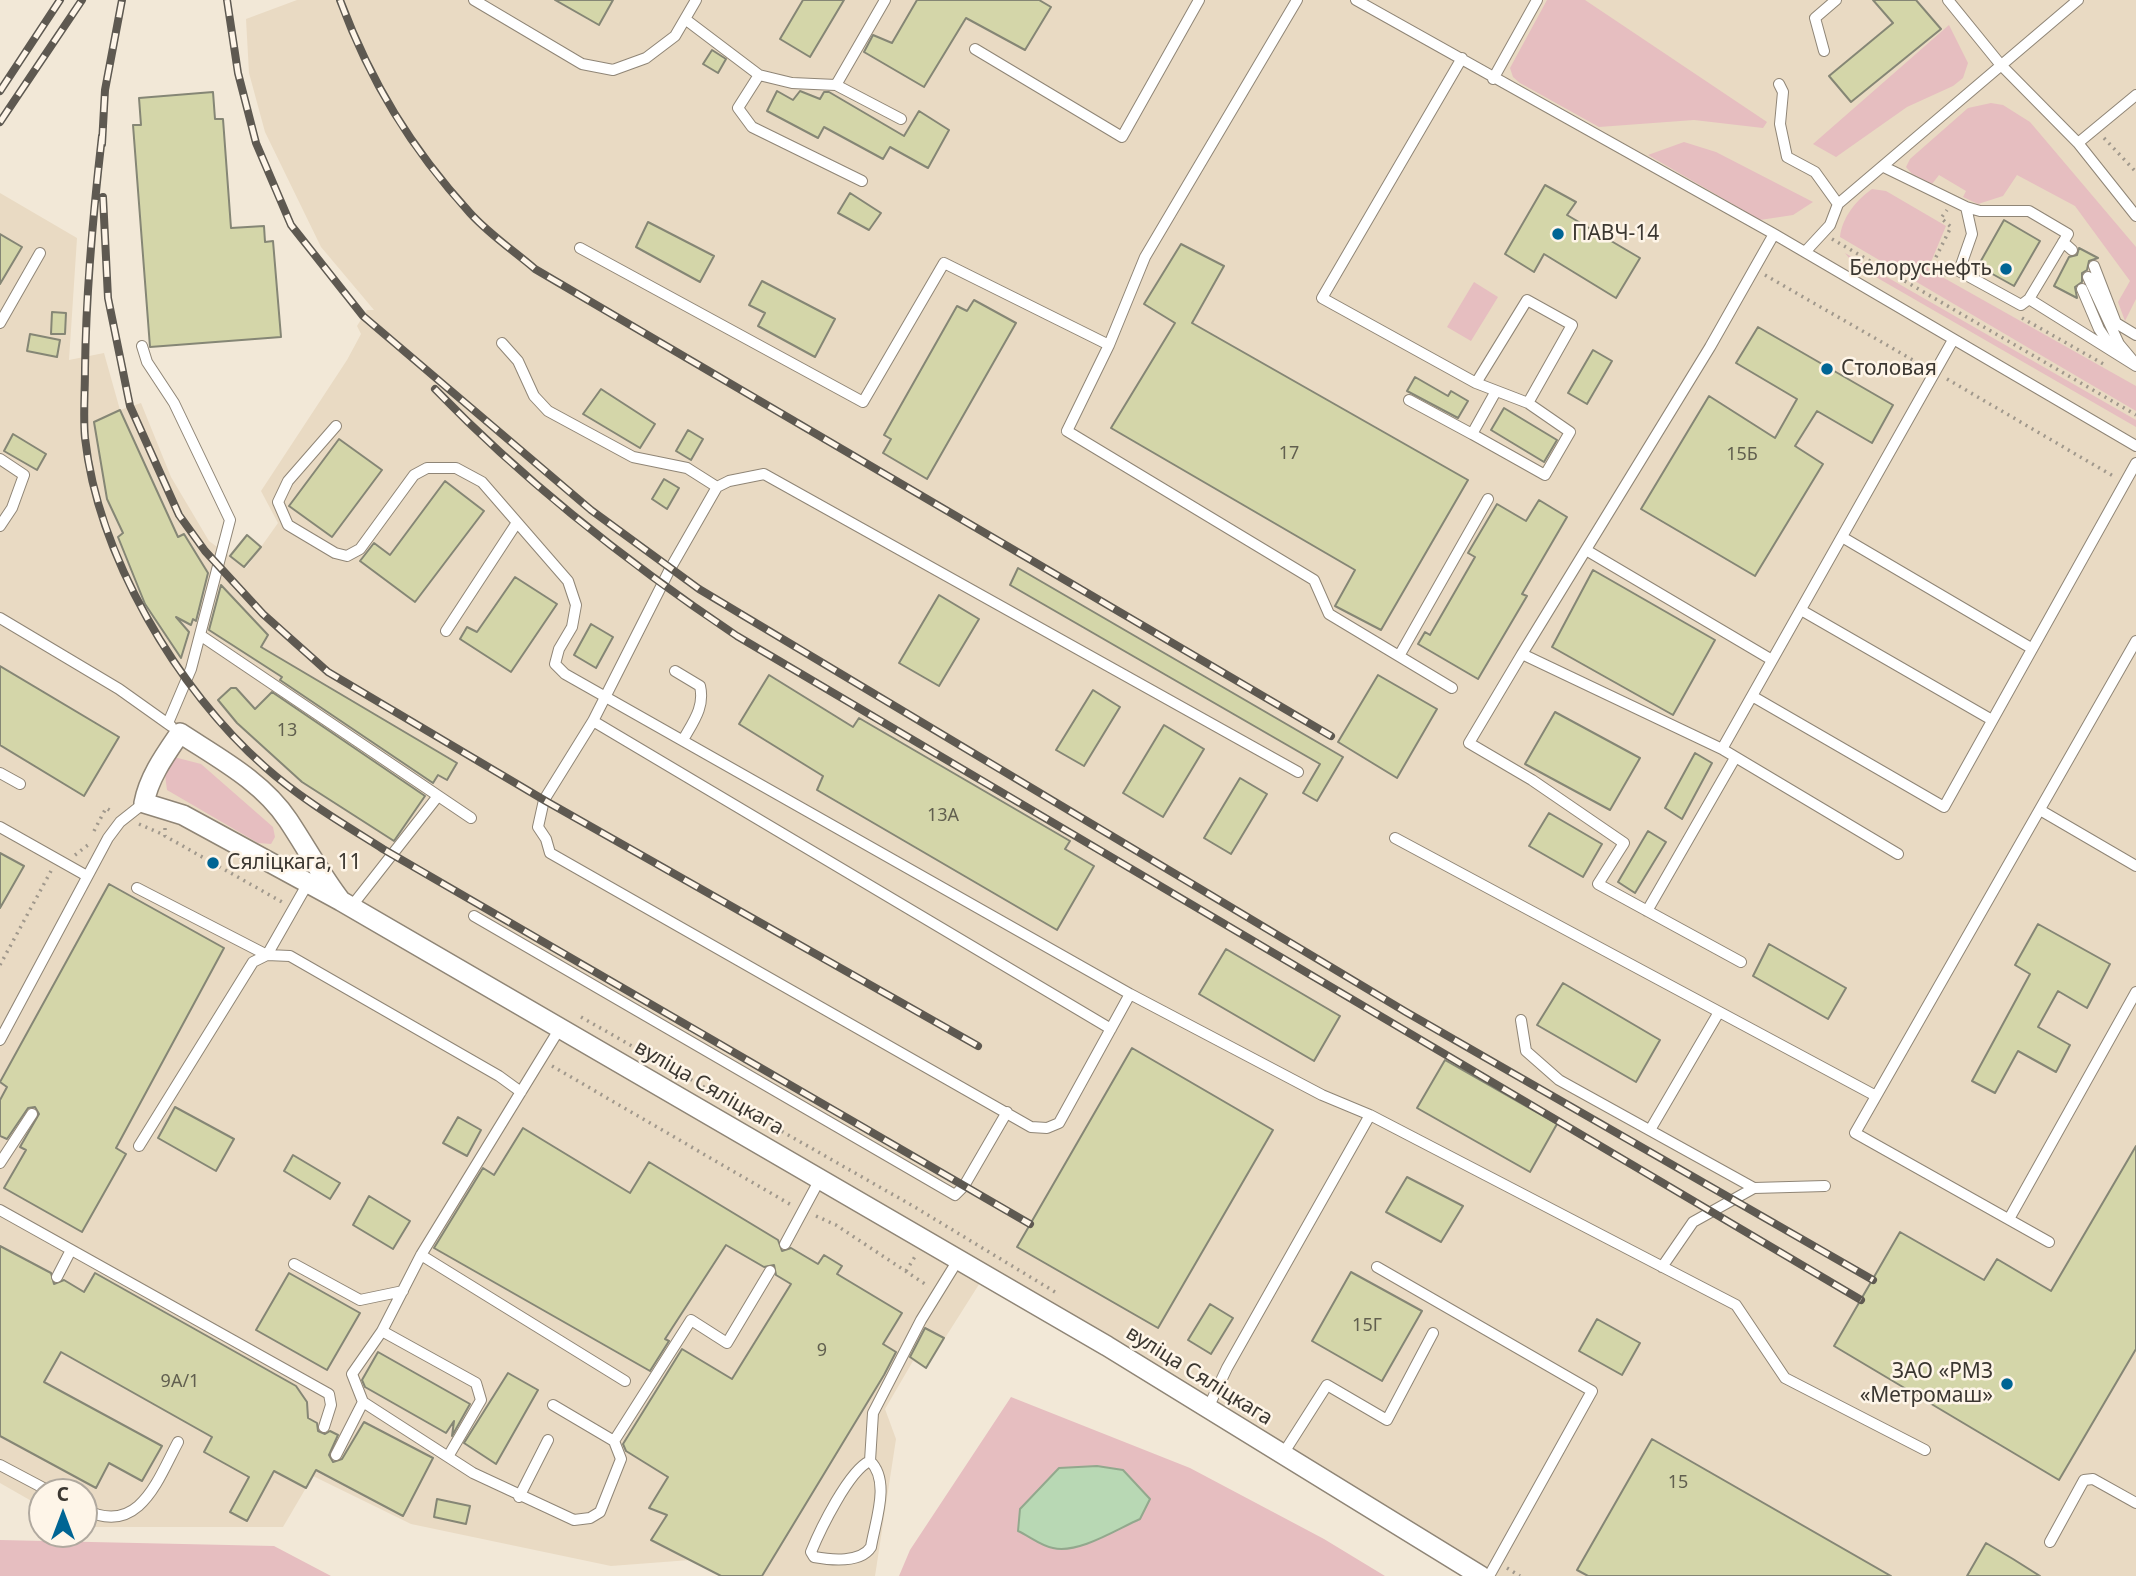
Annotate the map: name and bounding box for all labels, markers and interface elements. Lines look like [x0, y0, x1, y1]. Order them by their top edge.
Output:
place label: ПАВЧ-14 [1572, 221, 1659, 247]
marker: ПАВЧ-14 [1550, 226, 1566, 242]
place label: Белоруснефть [1849, 256, 1992, 282]
marker: Белоруснефть [1998, 261, 2014, 277]
place label: Столовая [1841, 356, 1937, 382]
marker: Столовая [1819, 361, 1835, 377]
house number: 17 [1279, 443, 1299, 465]
house number: 15Б [1726, 444, 1758, 466]
house number: 13 [277, 720, 297, 742]
house number: 13А [927, 805, 959, 827]
place label: Сяліцкага, 11 [227, 850, 362, 876]
marker: Сяліцкага, 11 [205, 855, 221, 871]
street label: вуліца Сяліцкага [630, 1035, 788, 1141]
house number: 15Г [1352, 1315, 1382, 1337]
street label: вуліца Сяліцкага [1121, 1321, 1277, 1431]
house number: 9 [817, 1340, 827, 1362]
place label: ЗАО «РМЗ «Метромаш» [1860, 1359, 1993, 1409]
house number: 9А/1 [161, 1371, 199, 1393]
marker: ЗАО «РМЗ «Метромаш» [1999, 1376, 2015, 1392]
house number: 15 [1668, 1472, 1688, 1494]
north arrow [28, 1478, 98, 1548]
text: С [57, 1481, 69, 1507]

